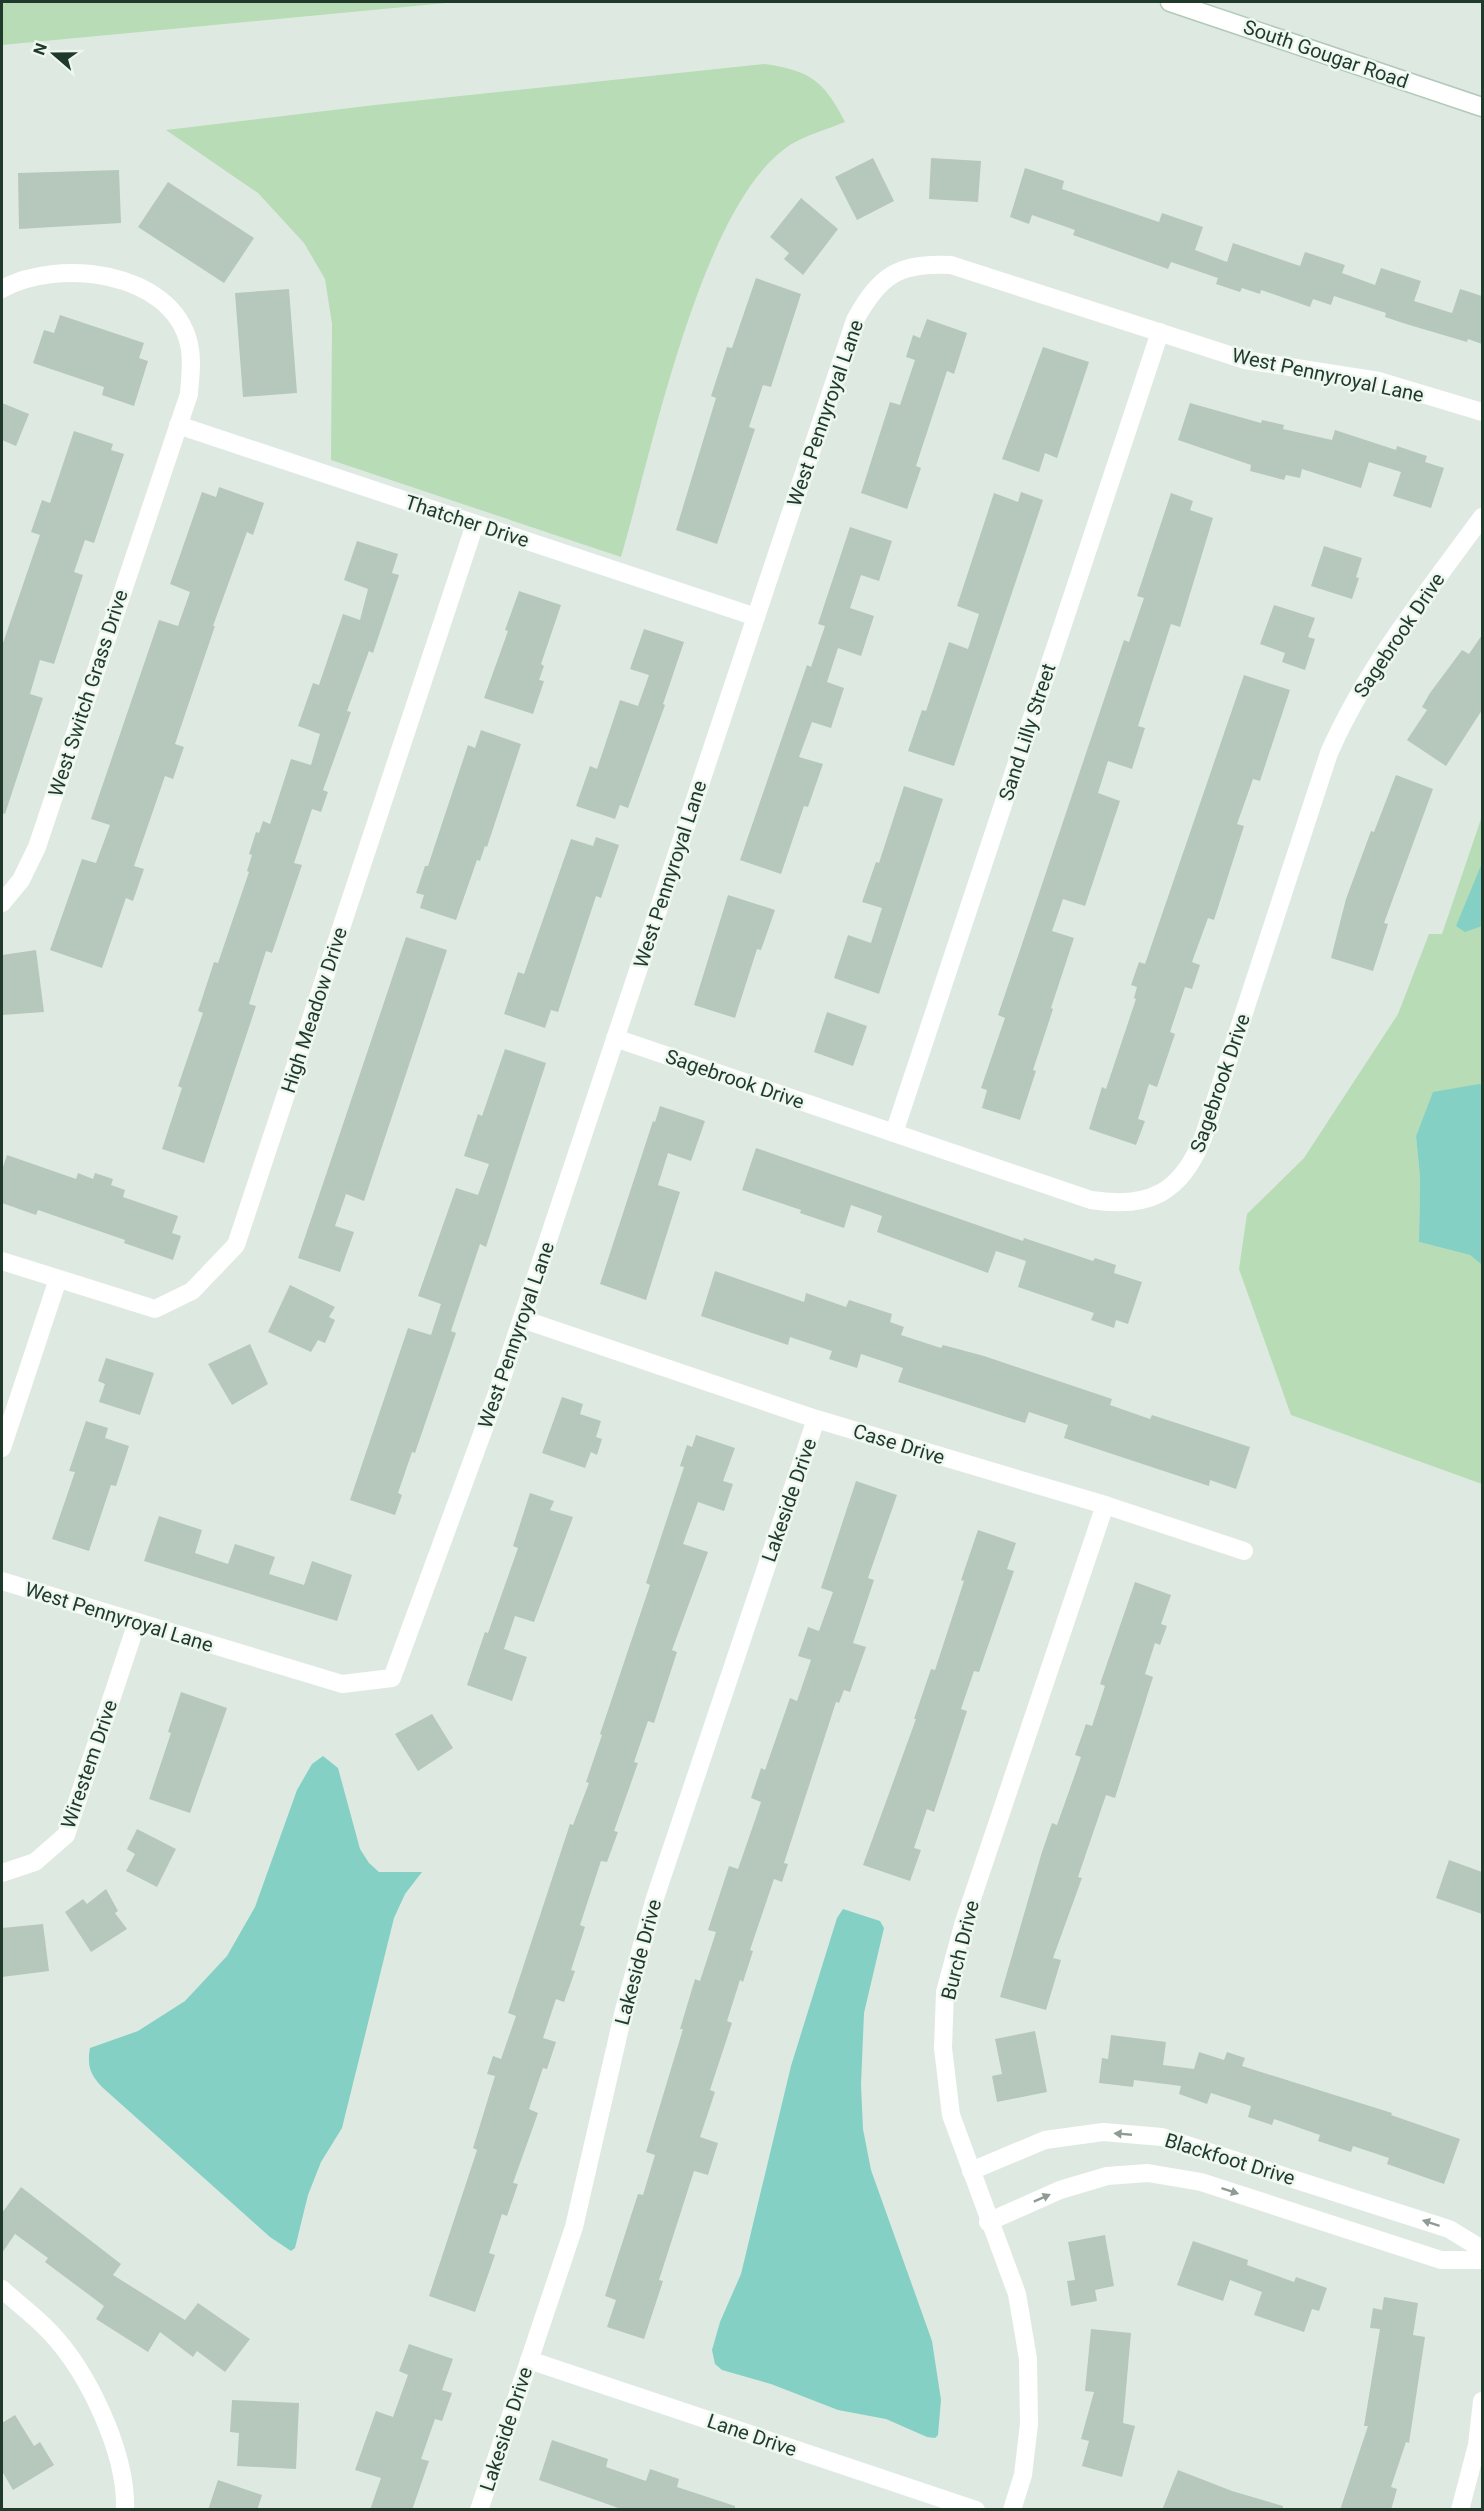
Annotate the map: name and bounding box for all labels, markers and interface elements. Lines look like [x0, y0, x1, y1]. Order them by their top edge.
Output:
street label: South Gougar Road [1240, 15, 1412, 93]
north arrow [24, 24, 84, 84]
text: N [30, 40, 51, 58]
street label: West Pennyroyal Lane [782, 317, 868, 509]
street label: West Pennyroyal Lane [1230, 343, 1426, 407]
street label: Thatcher Drive [402, 490, 532, 552]
street label: Sagebrook Drive [1348, 568, 1450, 702]
street label: West Switch Grass Drive [43, 587, 133, 799]
street label: Sand Lilly Street [994, 660, 1060, 804]
street label: West Pennyroyal Lane [628, 777, 712, 971]
street label: High Meadow Drive [276, 924, 352, 1096]
street label: Sagebrook Drive [1185, 1010, 1255, 1156]
street label: Sagebrook Drive [662, 1044, 808, 1114]
street label: West Pennyroyal Lane [473, 1239, 559, 1431]
street label: Case Drive [850, 1419, 948, 1469]
street label: Lakeside Drive [757, 1435, 821, 1565]
street label: West Pennyroyal Lane [22, 1577, 216, 1657]
street label: Wirestem Drive [56, 1696, 122, 1832]
street label: Lakeside Drive [610, 1897, 666, 2027]
street label: Burch Drive [936, 1898, 984, 2002]
street label: Blackfoot Drive [1162, 2128, 1298, 2190]
one-way arrow [1114, 2129, 1133, 2139]
one-way arrow [1221, 2187, 1239, 2196]
one-way arrow [1033, 2194, 1050, 2203]
one-way arrow [1422, 2218, 1440, 2227]
street label: Lakeside Drive [475, 2364, 537, 2494]
street label: Lane Drive [704, 2408, 800, 2462]

